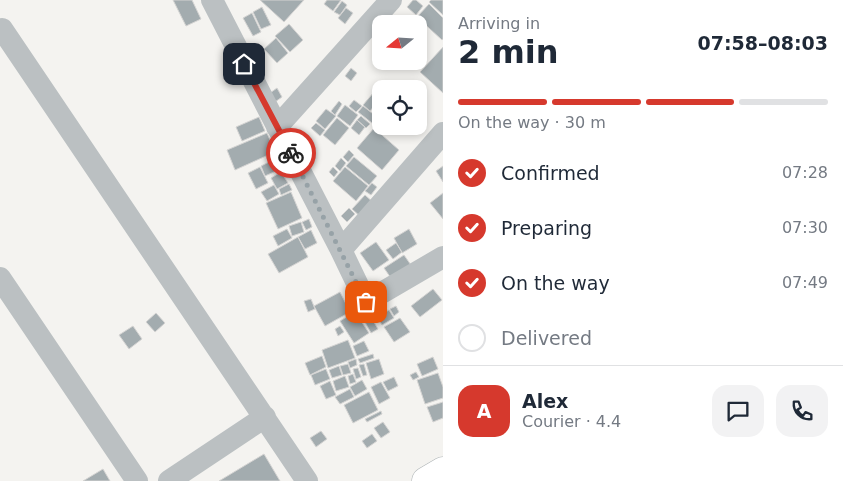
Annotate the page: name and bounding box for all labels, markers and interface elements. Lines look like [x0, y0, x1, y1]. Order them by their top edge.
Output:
text: Arriving in [458, 14, 540, 33]
north arrow [372, 15, 428, 70]
map controls [372, 15, 427, 135]
text: 07:58–08:03 [698, 32, 828, 54]
text: 2 min [458, 33, 559, 71]
pin [223, 43, 265, 85]
icon: home [230, 50, 258, 78]
button: locate [372, 80, 427, 135]
text: On the way · 30 m [458, 113, 606, 132]
courier [266, 128, 316, 178]
icon: bike [277, 139, 305, 167]
icon: check [458, 159, 486, 187]
text: Confirmed [501, 162, 600, 184]
text: 07:28 [782, 163, 828, 182]
icon: check [458, 214, 486, 242]
text: Preparing [501, 217, 592, 239]
text: 07:30 [782, 218, 828, 237]
icon: check [458, 269, 486, 297]
text: On the way [501, 272, 610, 294]
text: 07:49 [782, 273, 828, 292]
pin [345, 281, 387, 323]
icon: bag [352, 288, 380, 316]
text: Delivered [501, 327, 592, 349]
button: chat [712, 385, 764, 437]
button: phone [776, 385, 828, 437]
text: Alex [522, 390, 568, 412]
text: A [477, 400, 491, 422]
text: Courier · 4.4 [522, 412, 621, 431]

